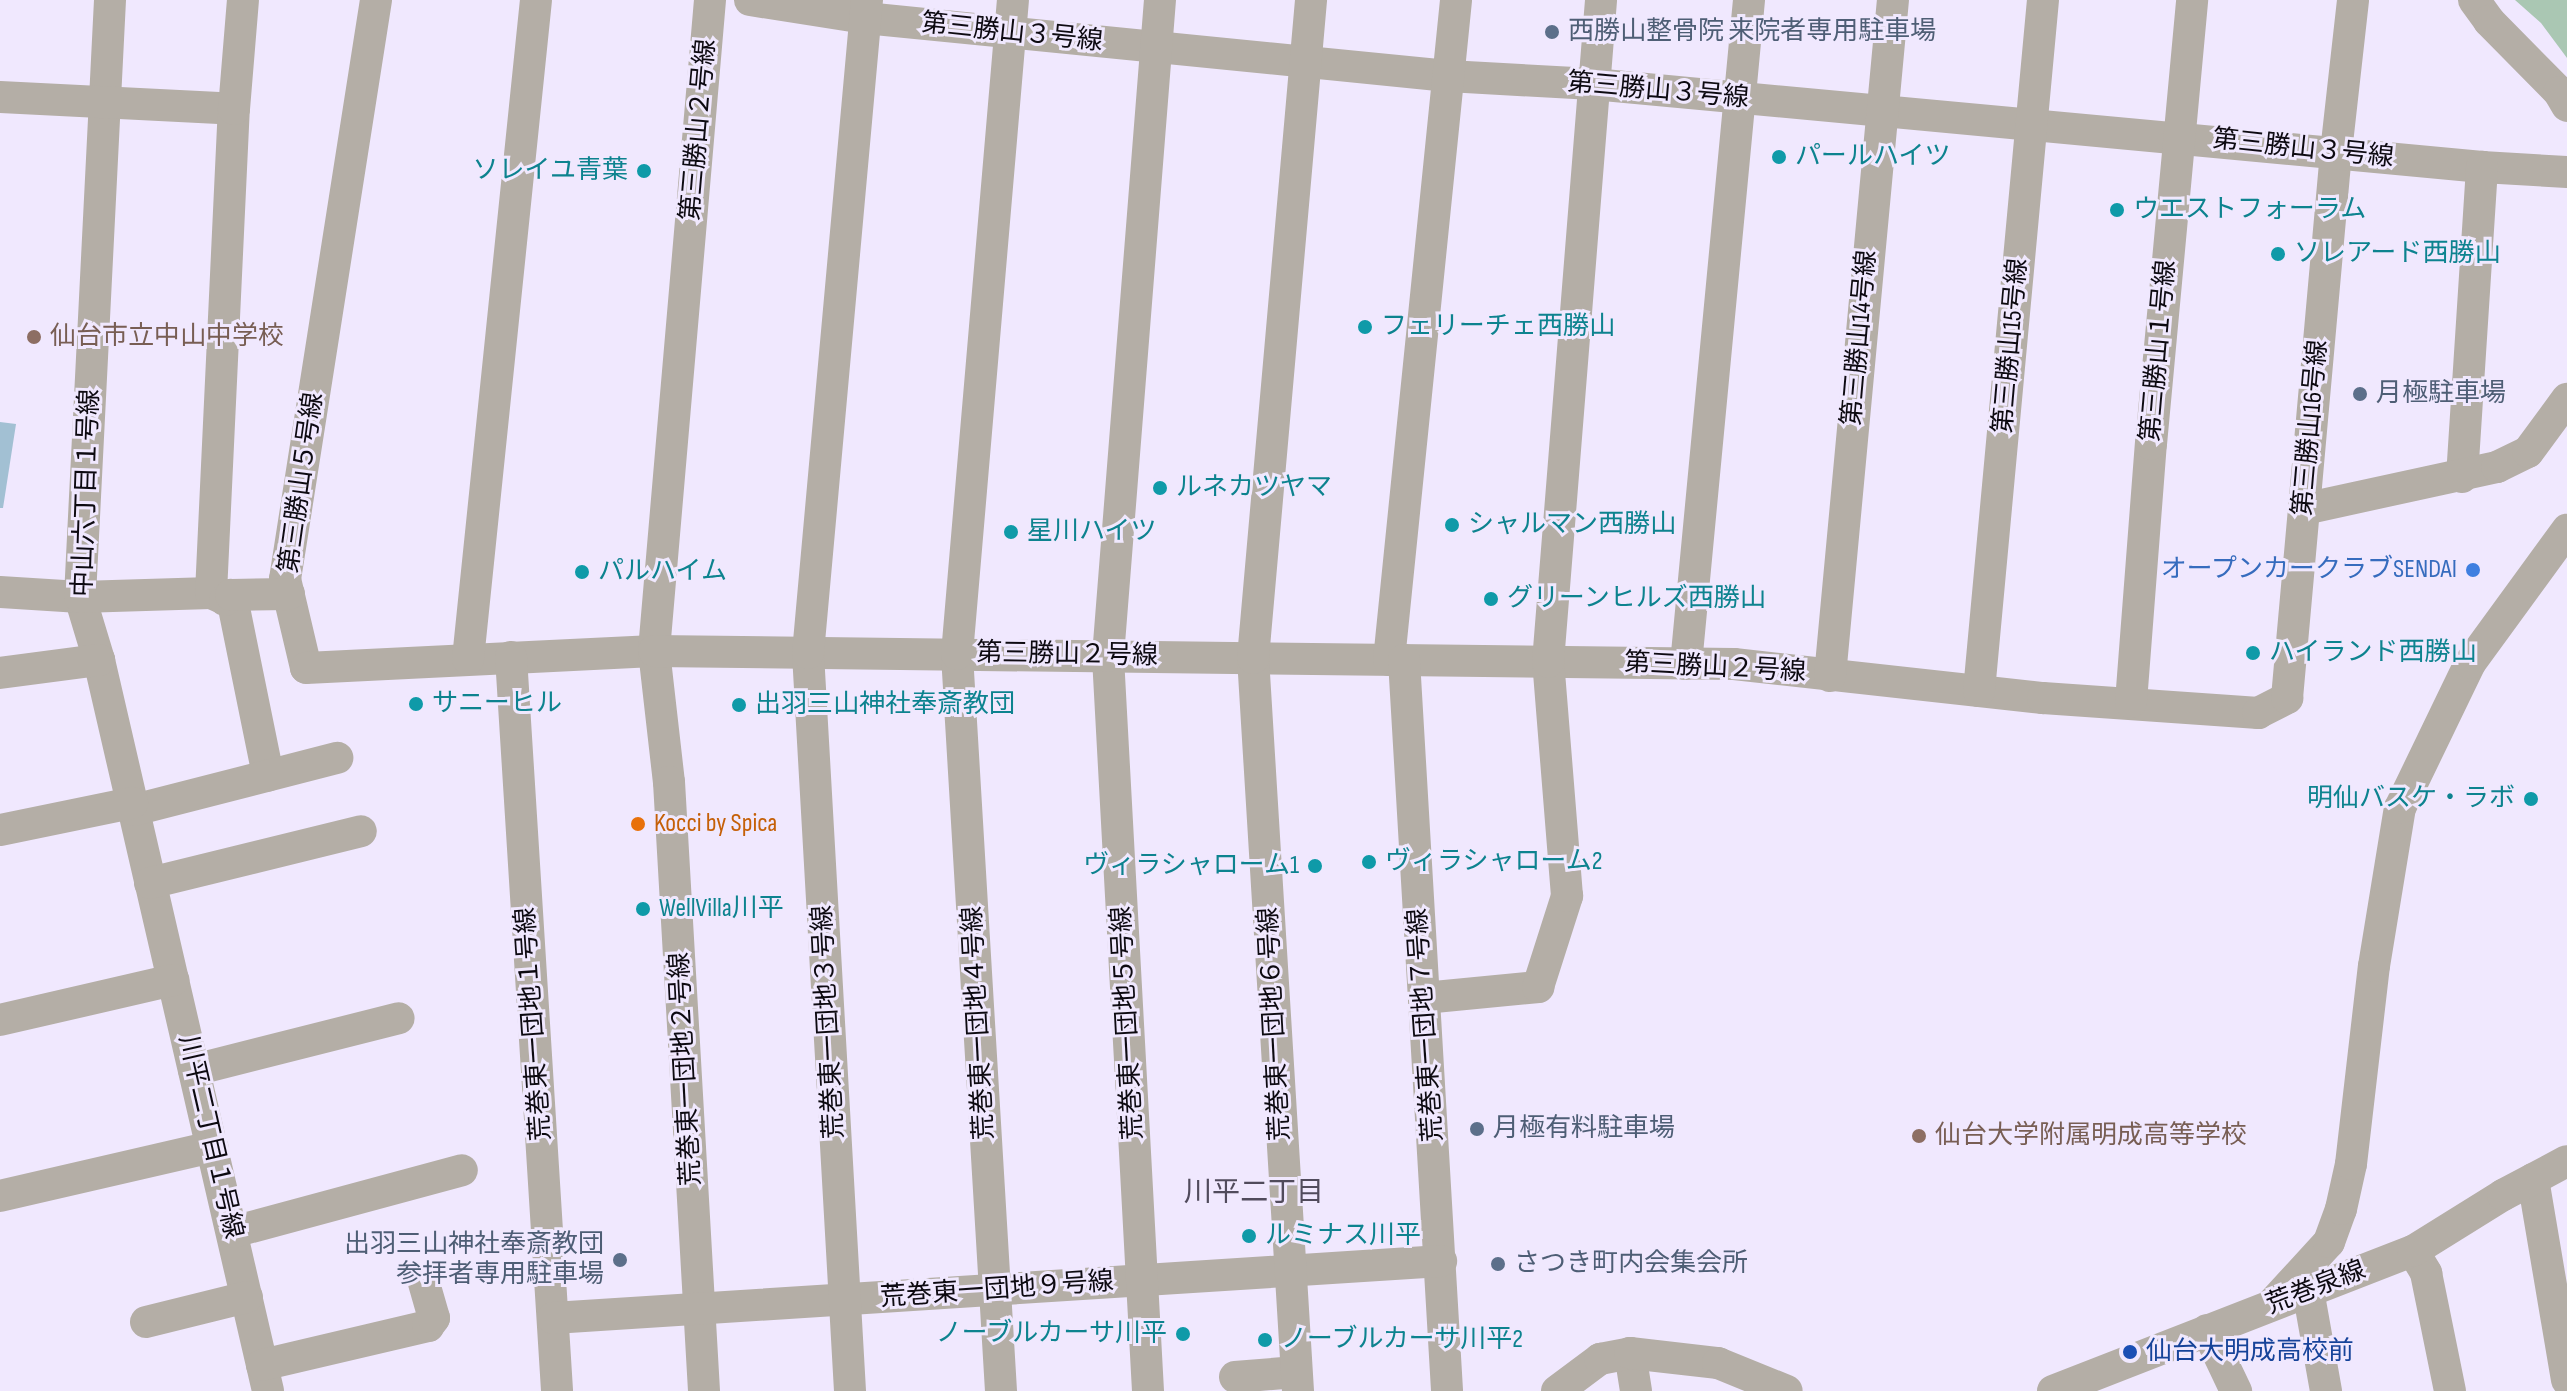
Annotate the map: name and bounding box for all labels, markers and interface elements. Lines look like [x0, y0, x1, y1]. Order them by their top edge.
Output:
street label: 第三勝山３号線 [920, 8, 1104, 58]
place label: 西勝山整骨院 来院者専用駐車場 [1568, 16, 1936, 48]
marker: 西勝山整骨院 来院者専用駐車場 [1543, 23, 1561, 41]
street label: 第三勝山２号線 [676, 38, 722, 222]
street label: 第三勝山３号線 [1566, 68, 1750, 114]
street label: 第三勝山３号線 [2211, 124, 2395, 174]
place label: パールハイツ [1795, 141, 1951, 173]
marker: パールハイツ [1770, 148, 1788, 166]
place label: ソレイユ青葉 [472, 155, 628, 187]
marker: ソレイユ青葉 [635, 162, 653, 180]
place label: ウエストフォーラム [2133, 194, 2367, 226]
marker: ウエストフォーラム [2108, 201, 2126, 219]
place label: ソレアード西勝山 [2294, 238, 2500, 270]
marker: ソレアード西勝山 [2269, 245, 2287, 263]
street label: 第三勝山14号線 [1837, 249, 1883, 427]
street label: 第三勝山15号線 [1988, 257, 2034, 435]
street label: 第三勝山１号線 [2136, 259, 2182, 443]
place label: フェリーチェ西勝山 [1381, 311, 1615, 343]
marker: フェリーチェ西勝山 [1356, 318, 1374, 336]
place label: 仙台市立中山中学校 [50, 321, 284, 353]
marker: 仙台市立中山中学校 [25, 328, 43, 346]
street label: 第三勝山16号線 [2288, 339, 2334, 517]
place label: 月極駐車場 [2376, 378, 2506, 410]
marker: 月極駐車場 [2351, 385, 2369, 403]
street label: 中山六丁目１号線 [68, 389, 106, 597]
street label: 第三勝山５号線 [274, 391, 330, 575]
place label: ルネカツヤマ [1176, 472, 1332, 504]
marker: ルネカツヤマ [1151, 479, 1169, 497]
place label: シャルマン西勝山 [1468, 509, 1676, 541]
place label: 星川ハイツ [1027, 516, 1157, 548]
marker: シャルマン西勝山 [1443, 516, 1461, 534]
marker: 星川ハイツ [1002, 523, 1020, 541]
place label: オープンカークラブSENDAI [2159, 554, 2457, 586]
place label: パルハイム [598, 556, 728, 588]
marker: オープンカークラブSENDAI [2464, 561, 2482, 579]
marker: パルハイム [573, 563, 591, 581]
place label: グリーンヒルズ西勝山 [1507, 583, 1767, 615]
marker: グリーンヒルズ西勝山 [1482, 590, 1500, 608]
place label: ハイランド西勝山 [2269, 637, 2477, 669]
street label: 第三勝山２号線 [976, 638, 1158, 672]
marker: ハイランド西勝山 [2244, 644, 2262, 662]
street label: 第三勝山２号線 [1623, 648, 1807, 688]
place label: サニーヒル [432, 688, 562, 720]
place label: 出羽三山神社奉斎教団 [755, 689, 1015, 721]
marker: サニーヒル [407, 695, 425, 713]
marker: 出羽三山神社奉斎教団 [730, 696, 748, 714]
place label: 明仙バスケ・ラボ [2307, 783, 2515, 815]
marker: 明仙バスケ・ラボ [2522, 790, 2540, 808]
place label: Kocci by Spica [654, 808, 777, 840]
marker: Kocci by Spica [629, 815, 647, 833]
place label: ヴィラシャローム2 [1385, 846, 1604, 878]
place label: ヴィラシャローム1 [1082, 850, 1299, 882]
marker: ヴィラシャローム2 [1360, 853, 1378, 871]
marker: ヴィラシャローム1 [1306, 857, 1324, 875]
place label: WellVilla川平 [659, 893, 784, 925]
marker: WellVilla川平 [634, 900, 652, 918]
street label: 荒巻東一団地３号線 [807, 904, 851, 1140]
street label: 荒巻東一団地４号線 [957, 905, 1001, 1141]
street label: 荒巻東一団地５号線 [1106, 905, 1150, 1141]
street label: 荒巻東一団地１号線 [510, 906, 558, 1142]
street label: 荒巻東一団地６号線 [1253, 906, 1297, 1142]
street label: 荒巻東一団地７号線 [1402, 907, 1450, 1143]
street label: 荒巻東一団地２号線 [664, 951, 708, 1187]
street label: 川平二丁目１号線 [171, 1032, 249, 1242]
place label: 月極有料駐車場 [1493, 1113, 1675, 1145]
marker: 月極有料駐車場 [1468, 1120, 1486, 1138]
place label: 仙台大学附属明成高等学校 [1935, 1120, 2247, 1152]
marker: 仙台大学附属明成高等学校 [1910, 1127, 1928, 1145]
district label: 川平二丁目 [1184, 1176, 1324, 1210]
place label: ルミナス川平 [1265, 1220, 1421, 1252]
marker: ルミナス川平 [1240, 1227, 1258, 1245]
place label: 出羽三山神社奉斎教団 参拝者専用駐車場 [344, 1229, 604, 1290]
place label: さつき町内会集会所 [1514, 1248, 1748, 1280]
marker: 出羽三山神社奉斎教団 参拝者専用駐車場 [611, 1251, 629, 1269]
marker: さつき町内会集会所 [1489, 1255, 1507, 1273]
street label: 荒巻泉線 [2262, 1255, 2370, 1321]
street label: 荒巻東一団地９号線 [879, 1266, 1115, 1314]
place label: ノーブルカーサ川平 [933, 1318, 1167, 1350]
place label: ノーブルカーサ川平2 [1281, 1324, 1526, 1356]
marker: ノーブルカーサ川平 [1174, 1325, 1192, 1343]
marker: ノーブルカーサ川平2 [1256, 1331, 1274, 1349]
place label: 仙台大明成高校前 [2146, 1336, 2354, 1368]
marker: 仙台大明成高校前 [2121, 1343, 2139, 1361]

